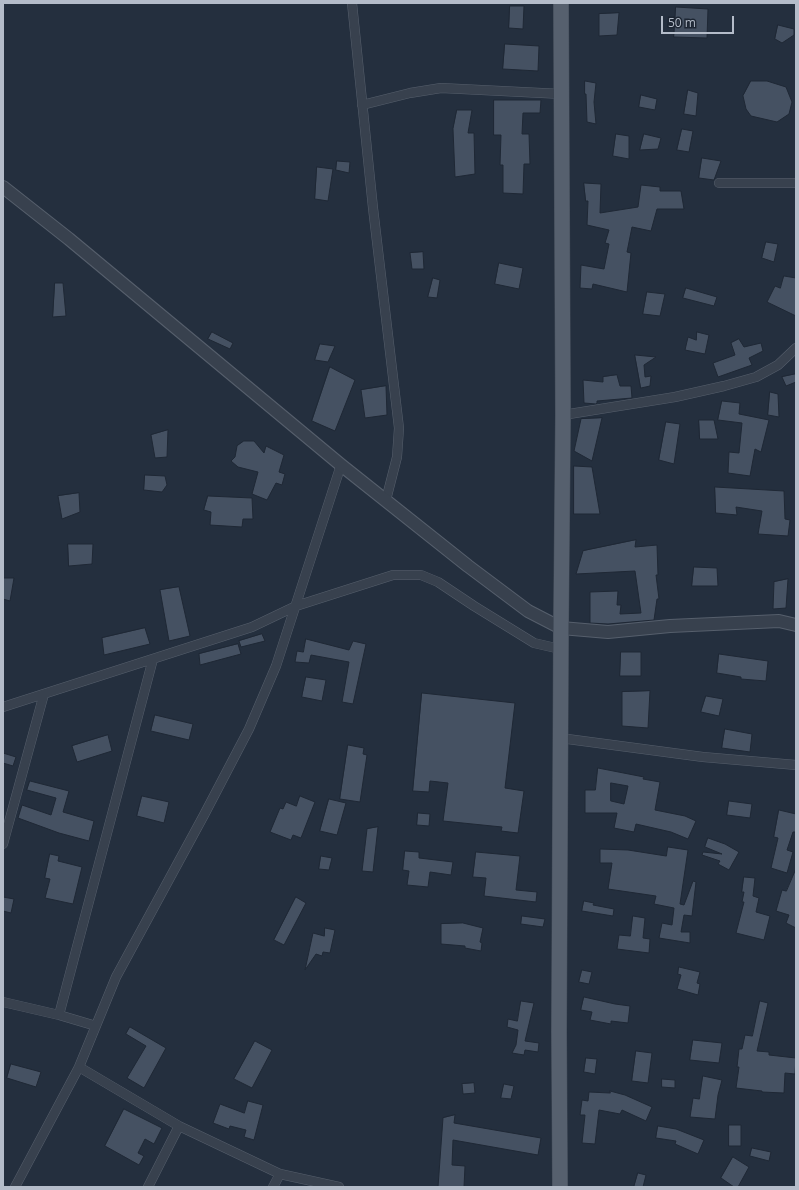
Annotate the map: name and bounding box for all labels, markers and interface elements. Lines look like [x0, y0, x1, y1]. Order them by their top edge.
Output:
scale bar [663, 8, 736, 34]
text: 50 m [668, 14, 696, 31]

